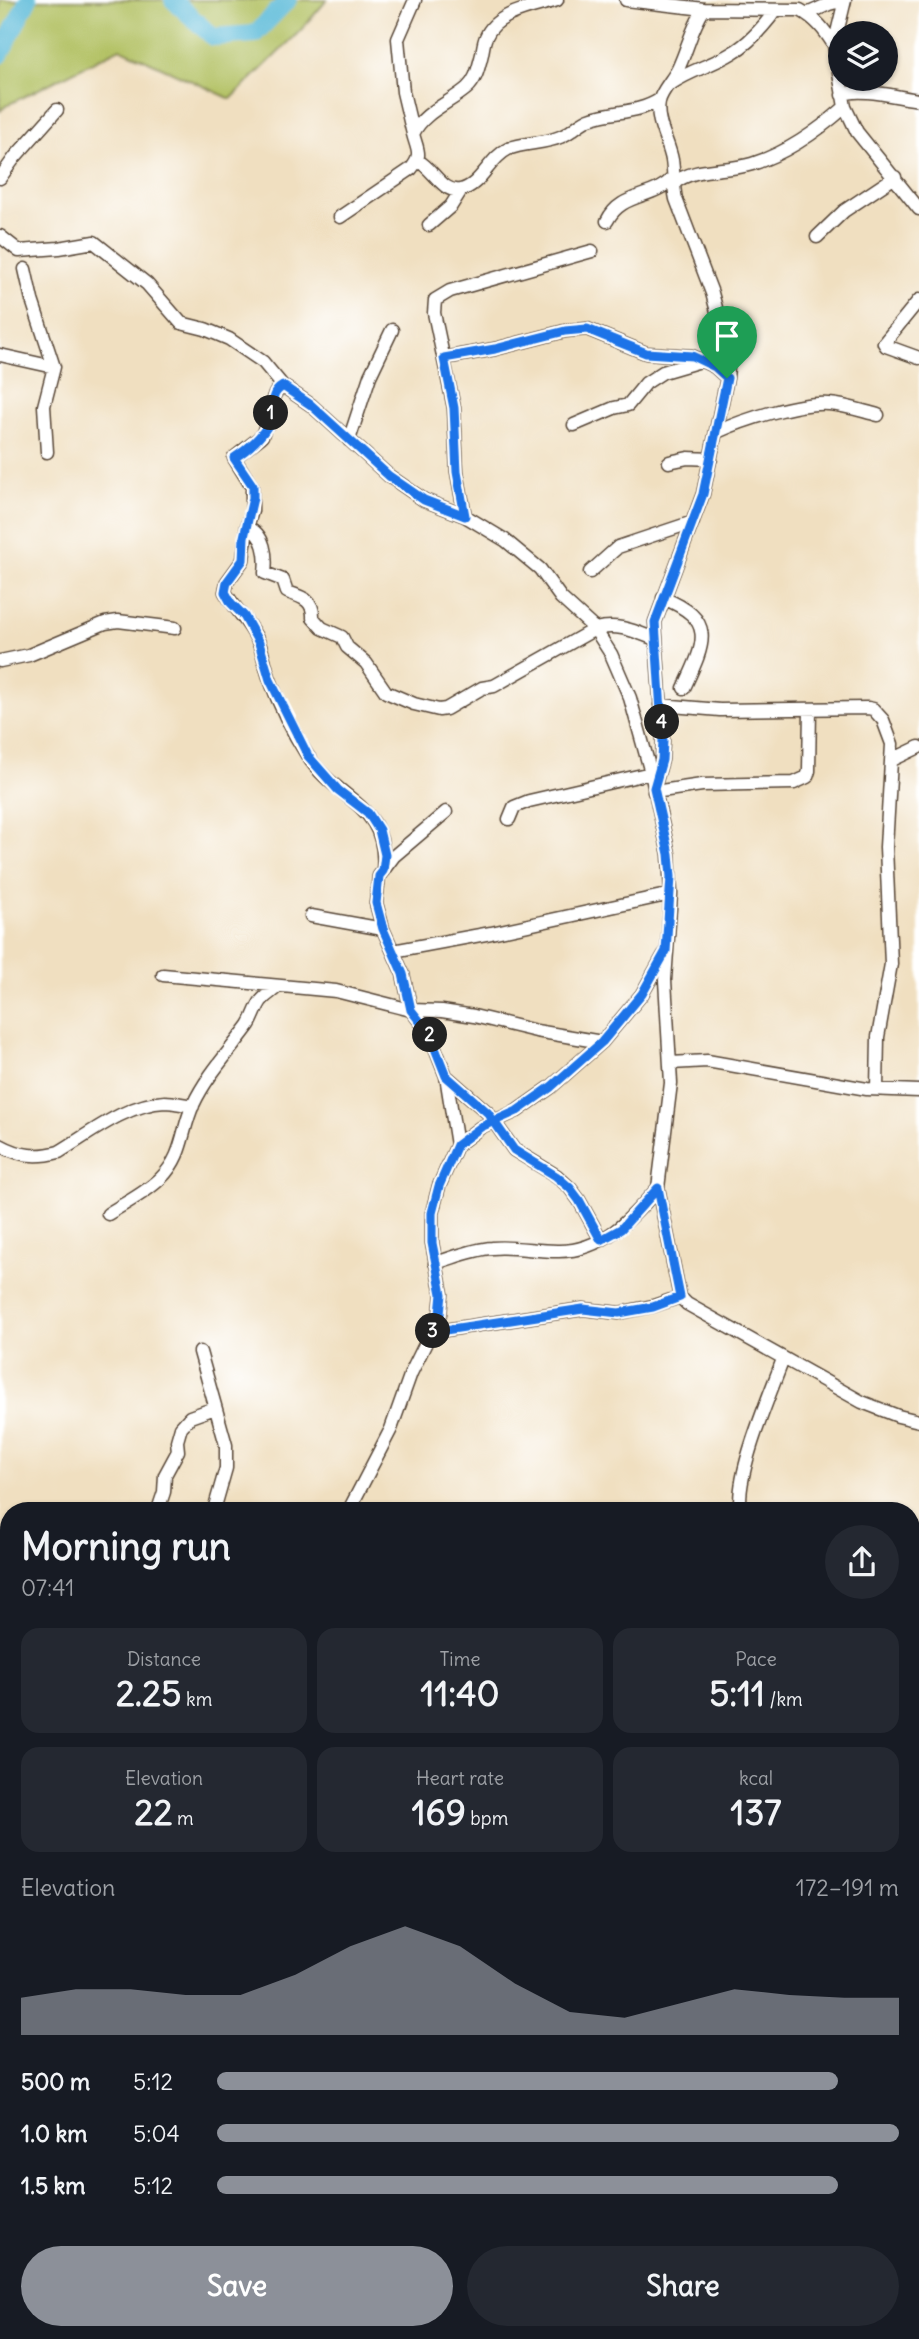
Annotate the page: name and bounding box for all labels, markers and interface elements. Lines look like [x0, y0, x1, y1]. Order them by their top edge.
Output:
map controls [828, 21, 898, 91]
button: layers [828, 21, 898, 91]
pin [697, 306, 757, 378]
icon: arrive [708, 317, 746, 355]
pin: 1 [254, 396, 288, 430]
text: 1 [267, 400, 274, 424]
pin: 4 [644, 704, 680, 740]
text: 4 [656, 709, 667, 733]
pin: 2 [412, 1018, 448, 1052]
text: 2 [424, 1022, 435, 1046]
pin: 3 [416, 1314, 450, 1348]
text: 3 [427, 1318, 438, 1342]
text: Morning run [21, 1523, 231, 1570]
button: share [825, 1525, 899, 1599]
text: 07:41 [21, 1573, 74, 1602]
text: Distance [127, 1647, 201, 1671]
text: Time [439, 1647, 481, 1671]
text: Pace [735, 1647, 777, 1671]
text: 2.25 [116, 1671, 181, 1715]
text: 11:40 [421, 1671, 499, 1715]
text: 5:11 [709, 1671, 765, 1715]
text: km [181, 1687, 212, 1711]
text: /km [765, 1687, 803, 1711]
text: Elevation [125, 1766, 203, 1790]
text: Heart rate [416, 1766, 504, 1790]
text: kcal [739, 1766, 773, 1790]
text: 22 [134, 1790, 173, 1834]
text: 169 [412, 1790, 466, 1834]
text: 137 [731, 1790, 781, 1834]
text: m [173, 1806, 194, 1830]
text: bpm [466, 1806, 508, 1830]
text: Elevation [21, 1873, 115, 1902]
text: 172–191 m [796, 1873, 899, 1902]
text: 500 m [21, 2067, 90, 2096]
text: 5:12 [133, 2067, 173, 2096]
text: 1.0 km [21, 2119, 87, 2148]
text: 5:04 [133, 2119, 180, 2148]
text: 1.5 km [21, 2171, 86, 2200]
text: 5:12 [133, 2171, 173, 2200]
button: Save [21, 2246, 453, 2326]
button: Share [467, 2246, 899, 2326]

